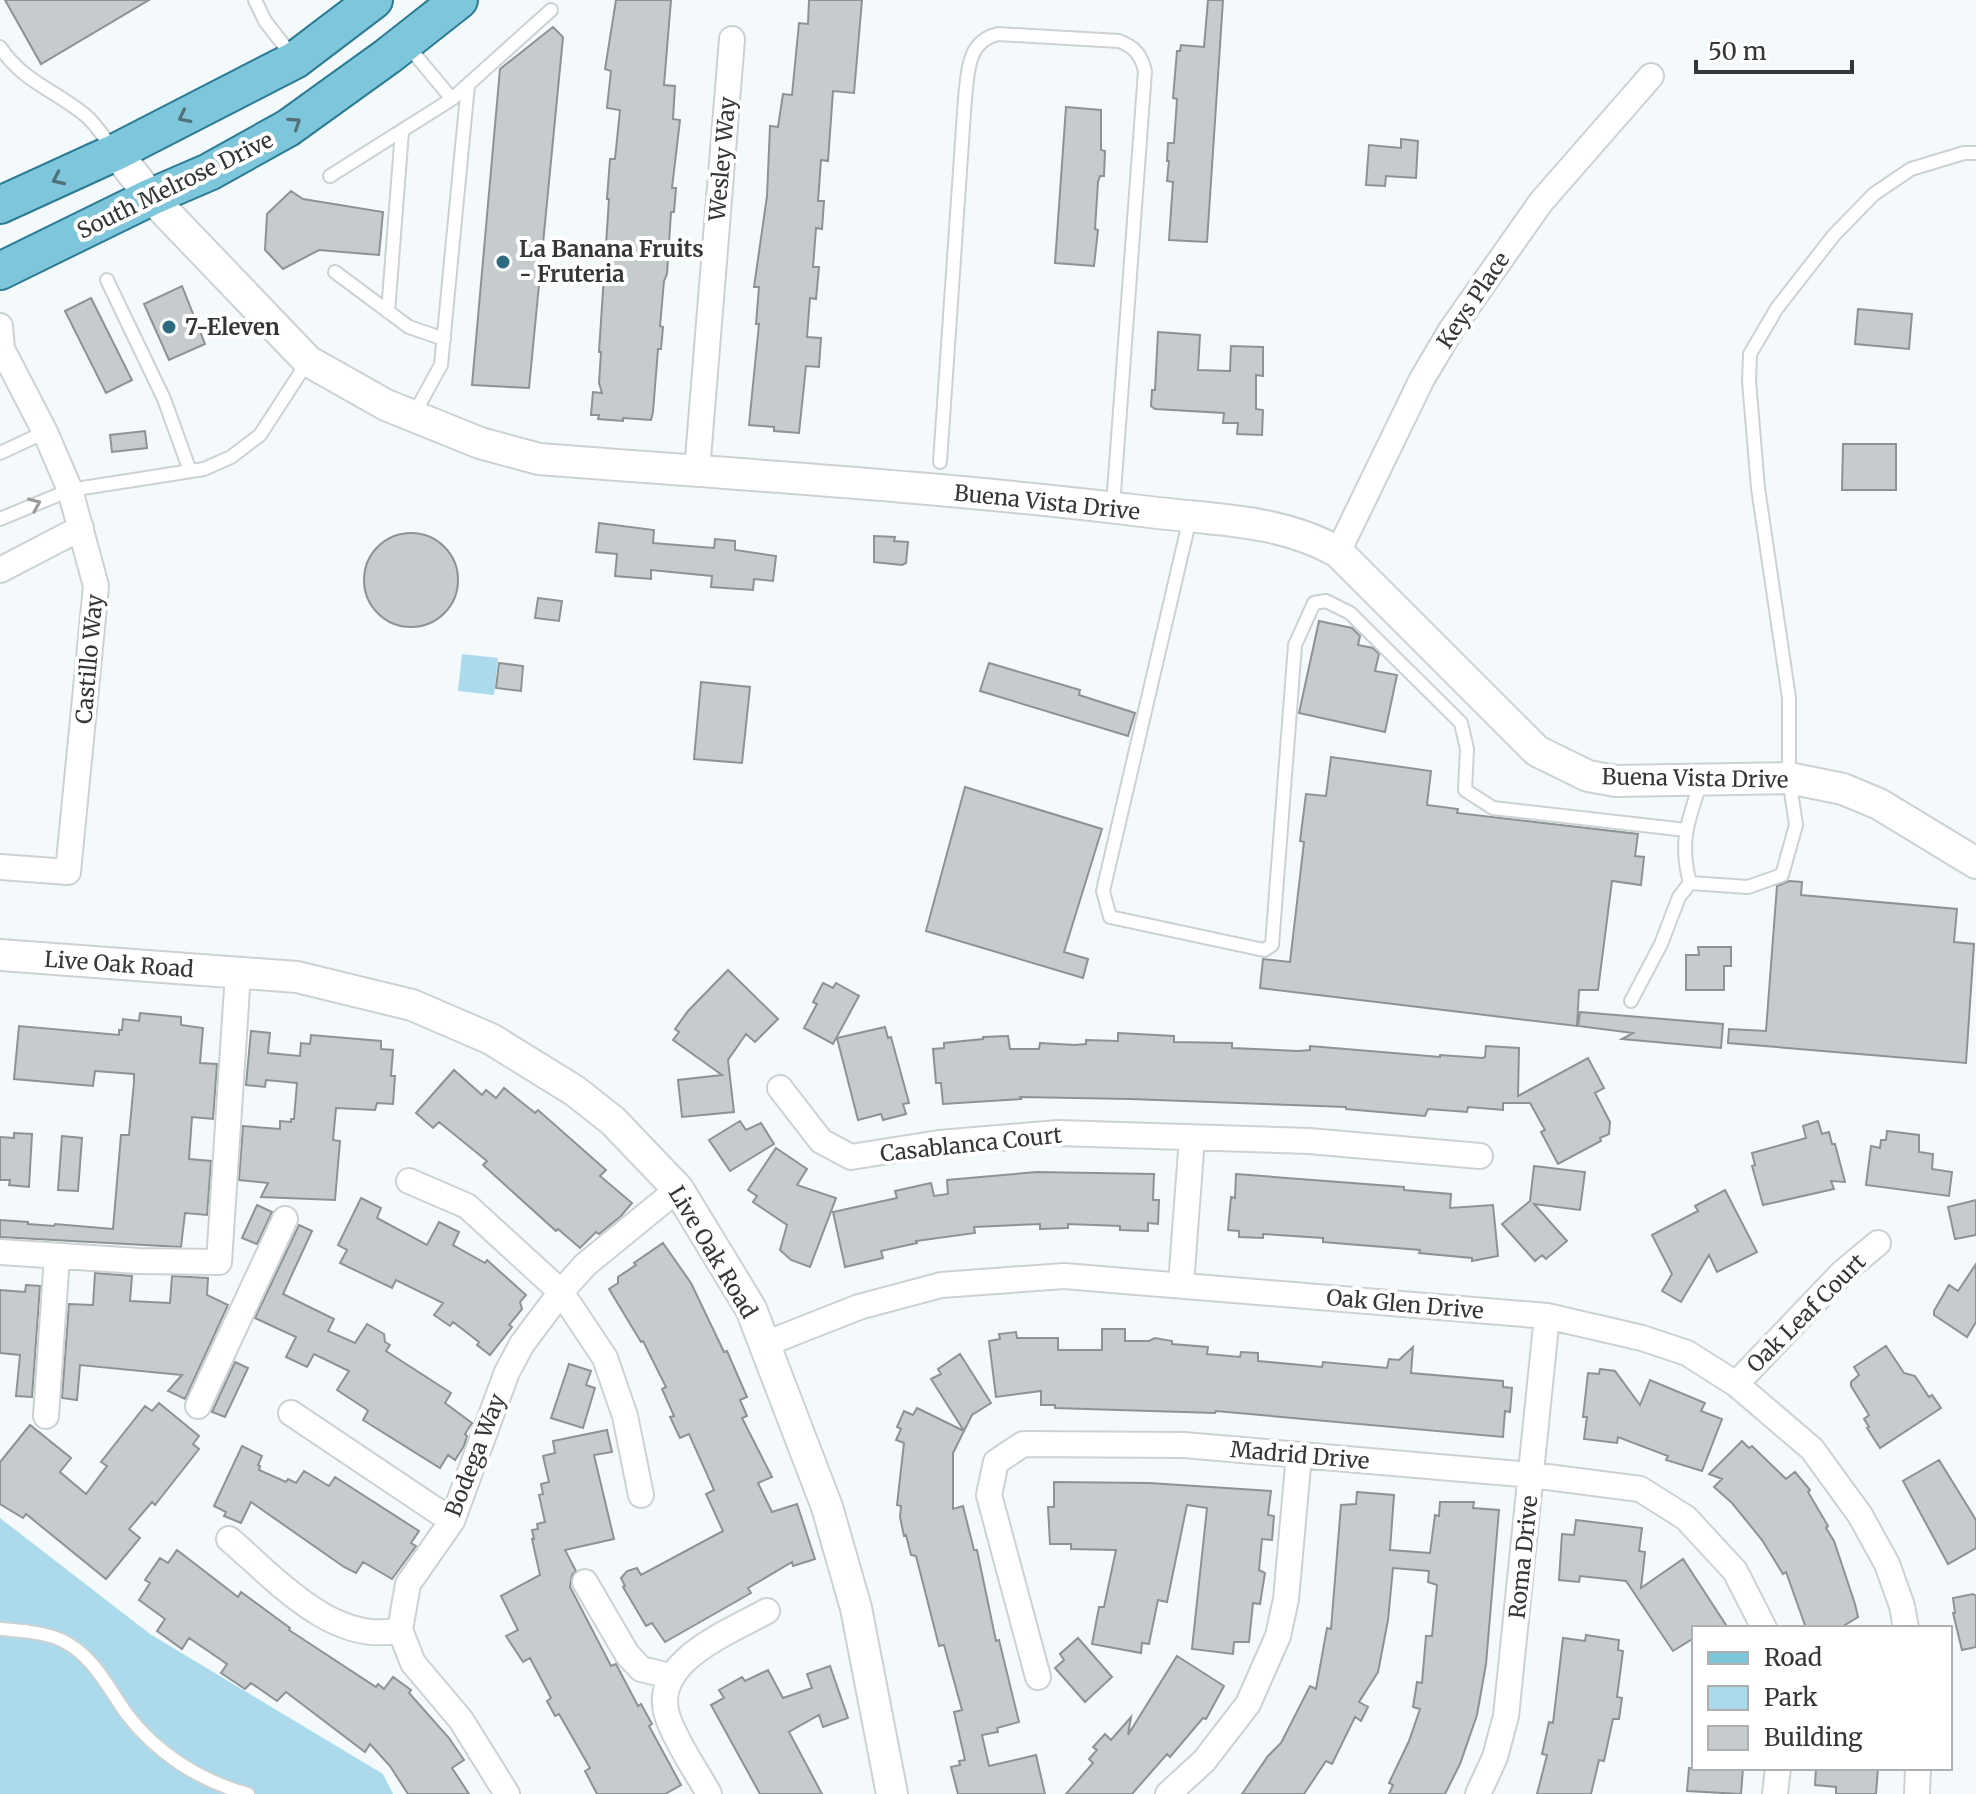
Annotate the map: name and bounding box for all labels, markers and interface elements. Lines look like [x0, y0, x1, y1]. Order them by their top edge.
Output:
scale bar [1696, 24, 1852, 74]
text: 50 m [1708, 36, 1767, 67]
street label: Wesley Way [703, 95, 741, 223]
one-way arrow [177, 108, 192, 123]
one-way arrow [286, 118, 300, 133]
street label: South Melrose Drive [72, 125, 278, 245]
one-way arrow [52, 169, 66, 185]
place label: La Banana Fruits - Fruteria [519, 235, 704, 288]
street label: Keys Place [1430, 246, 1516, 354]
marker: La Banana Fruits - Fruteria [494, 253, 512, 271]
place label: 7-Eleven [185, 313, 280, 341]
marker: 7-Eleven [160, 318, 178, 336]
street label: Buena Vista Drive [953, 478, 1141, 526]
one-way arrow [27, 497, 41, 513]
street label: Castillo Way [69, 593, 109, 725]
street label: Buena Vista Drive [1601, 762, 1789, 794]
street label: Live Oak Road [43, 945, 195, 983]
street label: Casablanca Court [879, 1120, 1064, 1167]
street label: Live Oak Road [662, 1181, 764, 1323]
street label: Oak Leaf Court [1741, 1247, 1872, 1378]
street label: Oak Glen Drive [1325, 1283, 1485, 1325]
street label: Bodega Way [439, 1390, 511, 1520]
street label: Madrid Drive [1229, 1435, 1371, 1475]
street label: Roma Drive [1503, 1494, 1543, 1620]
legend [1692, 1626, 1952, 1770]
text: Road [1764, 1642, 1822, 1673]
text: Park [1764, 1682, 1818, 1713]
text: Building [1764, 1722, 1863, 1753]

